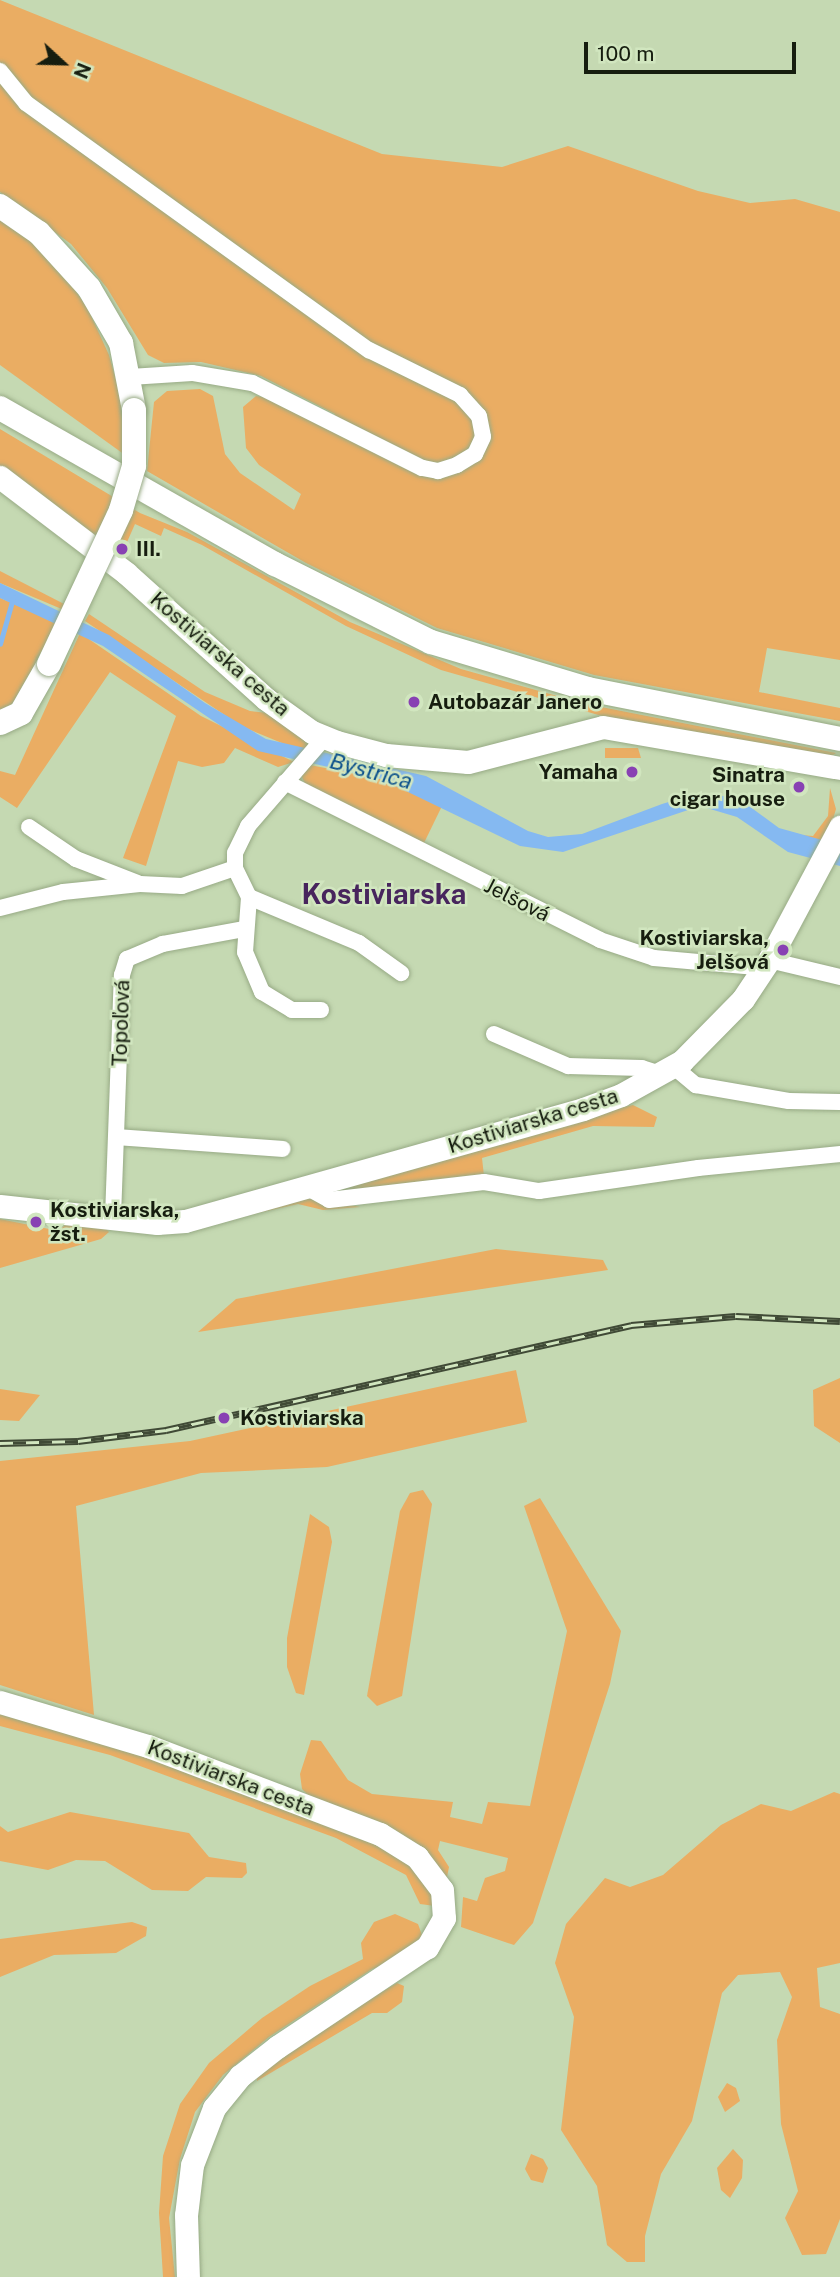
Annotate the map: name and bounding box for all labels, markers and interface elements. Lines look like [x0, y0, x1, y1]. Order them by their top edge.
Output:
north arrow [28, 28, 98, 98]
scale bar [588, 28, 800, 72]
text: 100 m [597, 41, 654, 66]
text: N [69, 60, 95, 82]
place label: III. [136, 536, 161, 562]
marker: III. [114, 541, 130, 557]
street label: Kostiviarska cesta [145, 586, 295, 722]
place label: Autobazár Janero [428, 689, 602, 715]
marker: Autobazár Janero [406, 694, 422, 710]
water label: Bystrica [327, 747, 415, 795]
place label: Yamaha [539, 759, 618, 785]
place label: Sinatra cigar house [670, 762, 785, 812]
marker: Yamaha [624, 764, 640, 780]
marker: Sinatra cigar house [791, 779, 807, 795]
street label: Jelšová [480, 873, 554, 927]
district label: Kostiviarska [302, 877, 466, 911]
place label: Kostiviarska, Jelšová [640, 925, 769, 975]
marker: Kostiviarska, Jelšová [775, 942, 791, 958]
street label: Topoľová [107, 979, 135, 1067]
street label: Kostiviarska cesta [445, 1083, 621, 1159]
place label: Kostiviarska, žst. [50, 1197, 179, 1247]
marker: Kostiviarska, žst. [28, 1214, 44, 1230]
place label: Kostiviarska [240, 1405, 364, 1431]
marker: Kostiviarska [214, 1408, 234, 1428]
street label: Kostiviarska cesta [144, 1735, 318, 1821]

